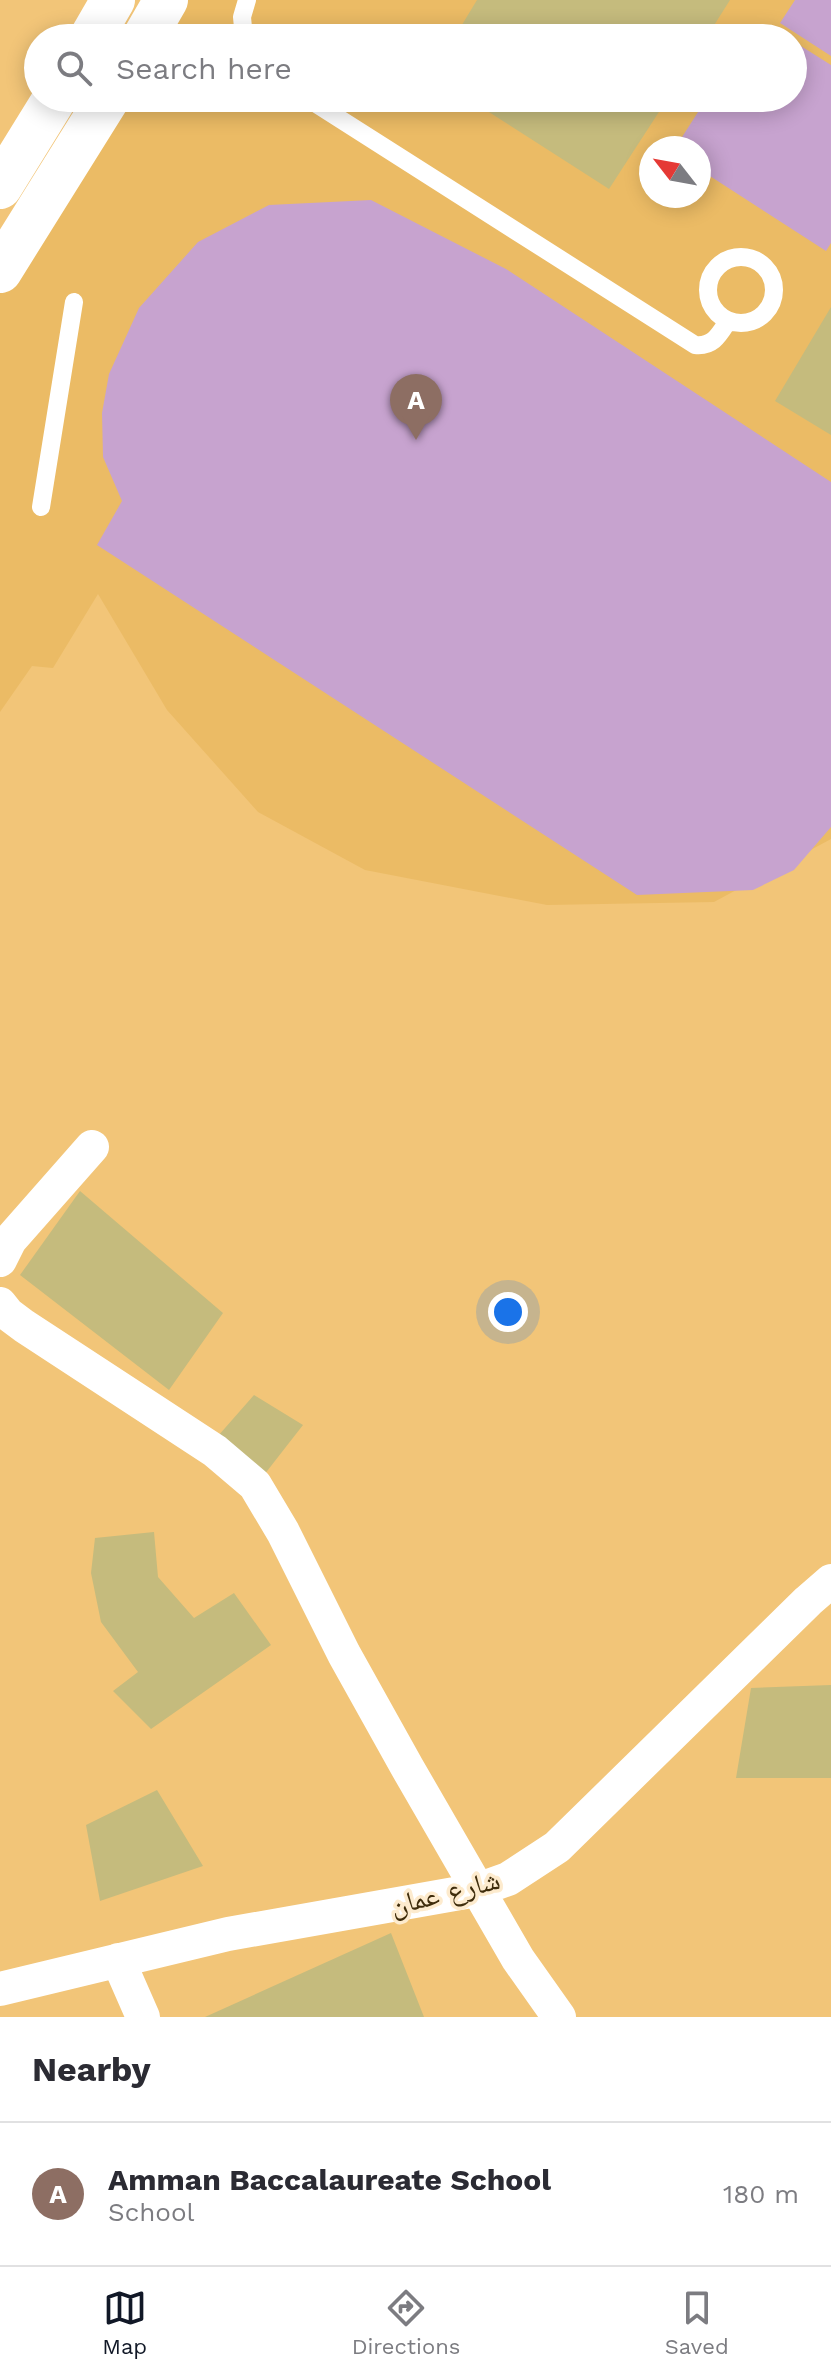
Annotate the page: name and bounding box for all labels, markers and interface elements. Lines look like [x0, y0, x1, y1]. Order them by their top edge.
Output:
search box [24, 24, 807, 112]
icon: search [52, 46, 96, 90]
text: Search here [116, 51, 292, 86]
north arrow [639, 136, 711, 208]
pin: A [390, 374, 442, 440]
your location [488, 1292, 528, 1332]
street label: شارع عمان [387, 1863, 504, 1923]
text: Nearby [32, 2049, 151, 2089]
text: Amman Baccalaureate School [108, 2162, 551, 2197]
text: A [49, 2179, 67, 2209]
text: 180 m [723, 2179, 799, 2209]
text: School [108, 2197, 194, 2227]
tab: Map [102, 2286, 147, 2359]
tab: Directions [352, 2286, 460, 2359]
tab: Saved [665, 2286, 729, 2359]

